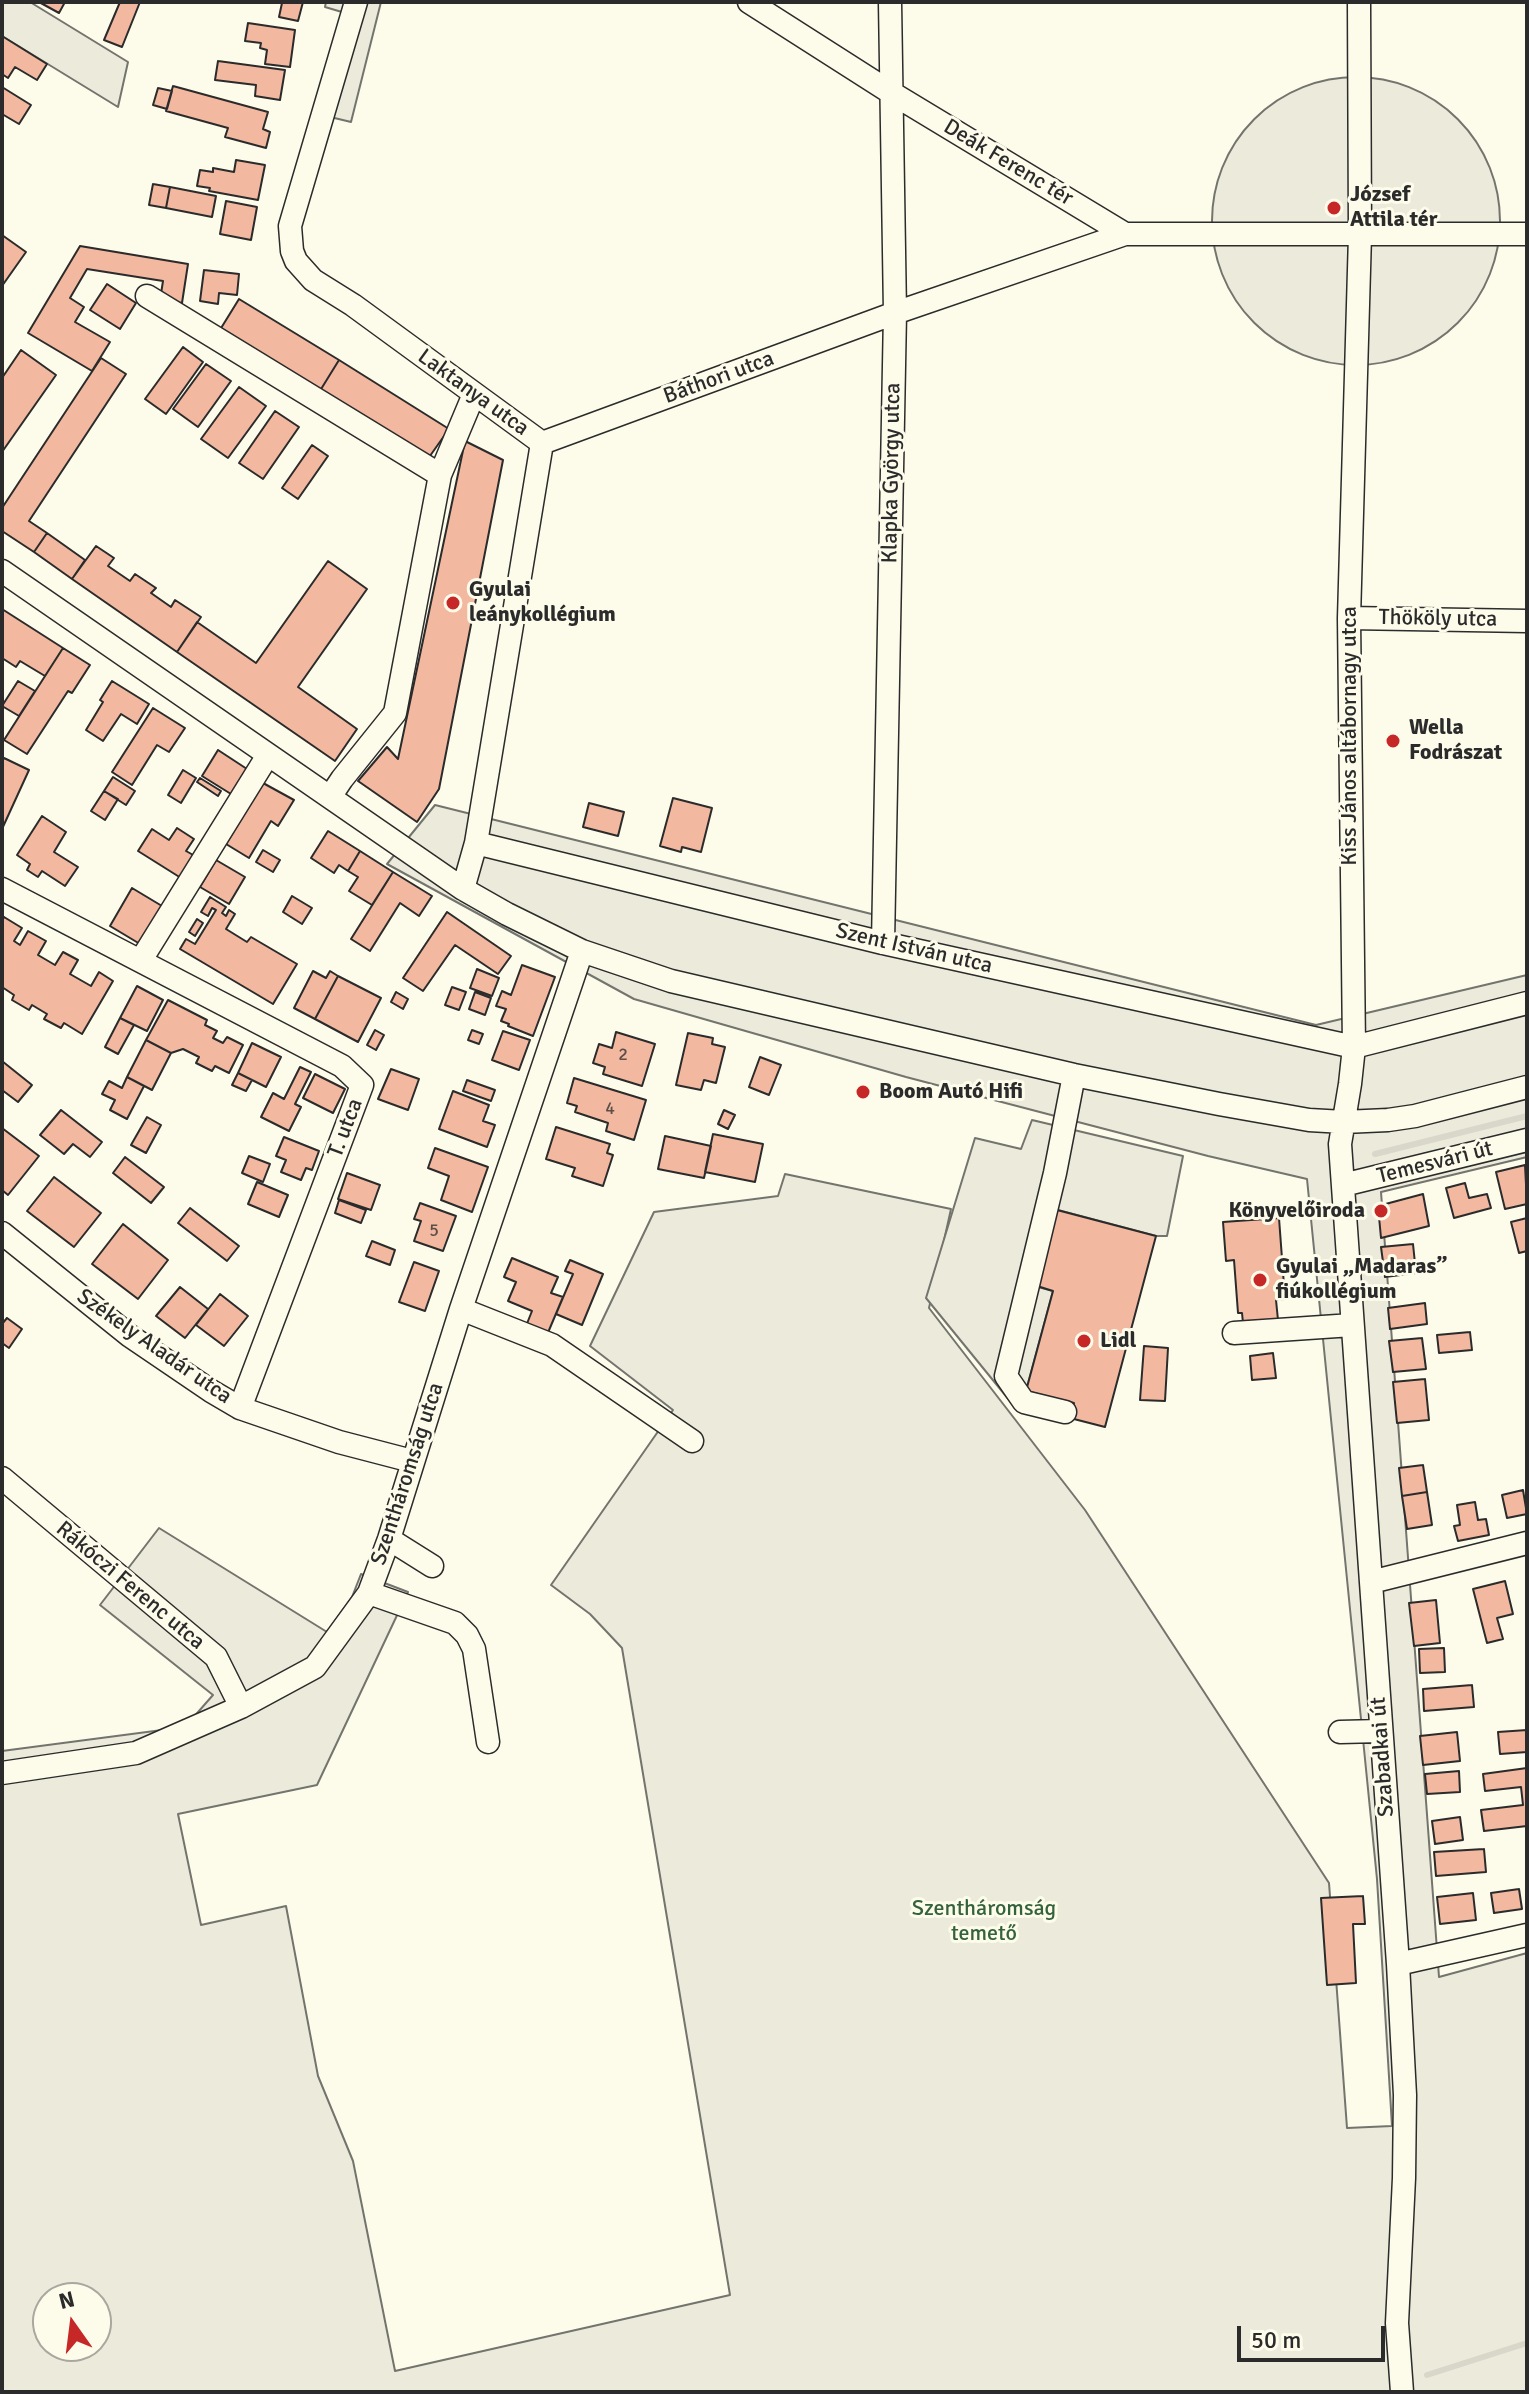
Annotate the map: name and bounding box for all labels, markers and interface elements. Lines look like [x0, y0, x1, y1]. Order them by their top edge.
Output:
street label: Deák Ferenc tér [938, 114, 1078, 212]
place label: József Attila tér [1350, 182, 1437, 234]
marker: József Attila tér [1325, 199, 1343, 217]
street label: Laktanya utca [412, 344, 534, 442]
street label: Báthori utca [660, 346, 778, 410]
street label: Klapka György utca [877, 382, 907, 564]
place label: Gyulai leánykollégium [469, 577, 616, 628]
marker: Gyulai leánykollégium [444, 594, 462, 612]
street label: Thököly utca [1378, 605, 1498, 633]
street label: Kiss János altábornagy utca [1337, 606, 1363, 866]
place label: Wella Fodrászat [1409, 715, 1502, 766]
marker: Wella Fodrászat [1384, 732, 1402, 750]
street label: Szent István utca [833, 918, 995, 980]
house number: 2 [618, 1044, 628, 1066]
place label: Boom Autó Hifi [879, 1079, 1023, 1105]
marker: Boom Autó Hifi [854, 1083, 872, 1101]
street label: T. utca [323, 1095, 369, 1161]
house number: 4 [605, 1098, 615, 1120]
street label: Temesvári út [1374, 1136, 1496, 1190]
place label: Könyvelőiroda [1228, 1198, 1365, 1224]
marker: Könyvelőiroda [1372, 1202, 1390, 1220]
house number: 5 [429, 1220, 439, 1242]
place label: Gyulai „Madaras” fiúkollégium [1276, 1254, 1447, 1306]
marker: Gyulai „Madaras” fiúkollégium [1251, 1271, 1269, 1289]
street label: Székely Aladár utca [71, 1284, 237, 1410]
place label: Lidl [1100, 1328, 1136, 1354]
marker: Lidl [1075, 1332, 1093, 1350]
street label: Szentháromság utca [366, 1379, 450, 1569]
street label: Rákóczi Ferenc utca [50, 1516, 210, 1656]
street label: Szabadkai út [1366, 1696, 1400, 1818]
park label: Szentháromság temető [912, 1896, 1056, 1948]
north arrow [32, 2282, 112, 2362]
text: N [56, 2285, 77, 2315]
scale bar [1241, 2310, 1389, 2360]
text: 50 m [1251, 2325, 1301, 2355]

